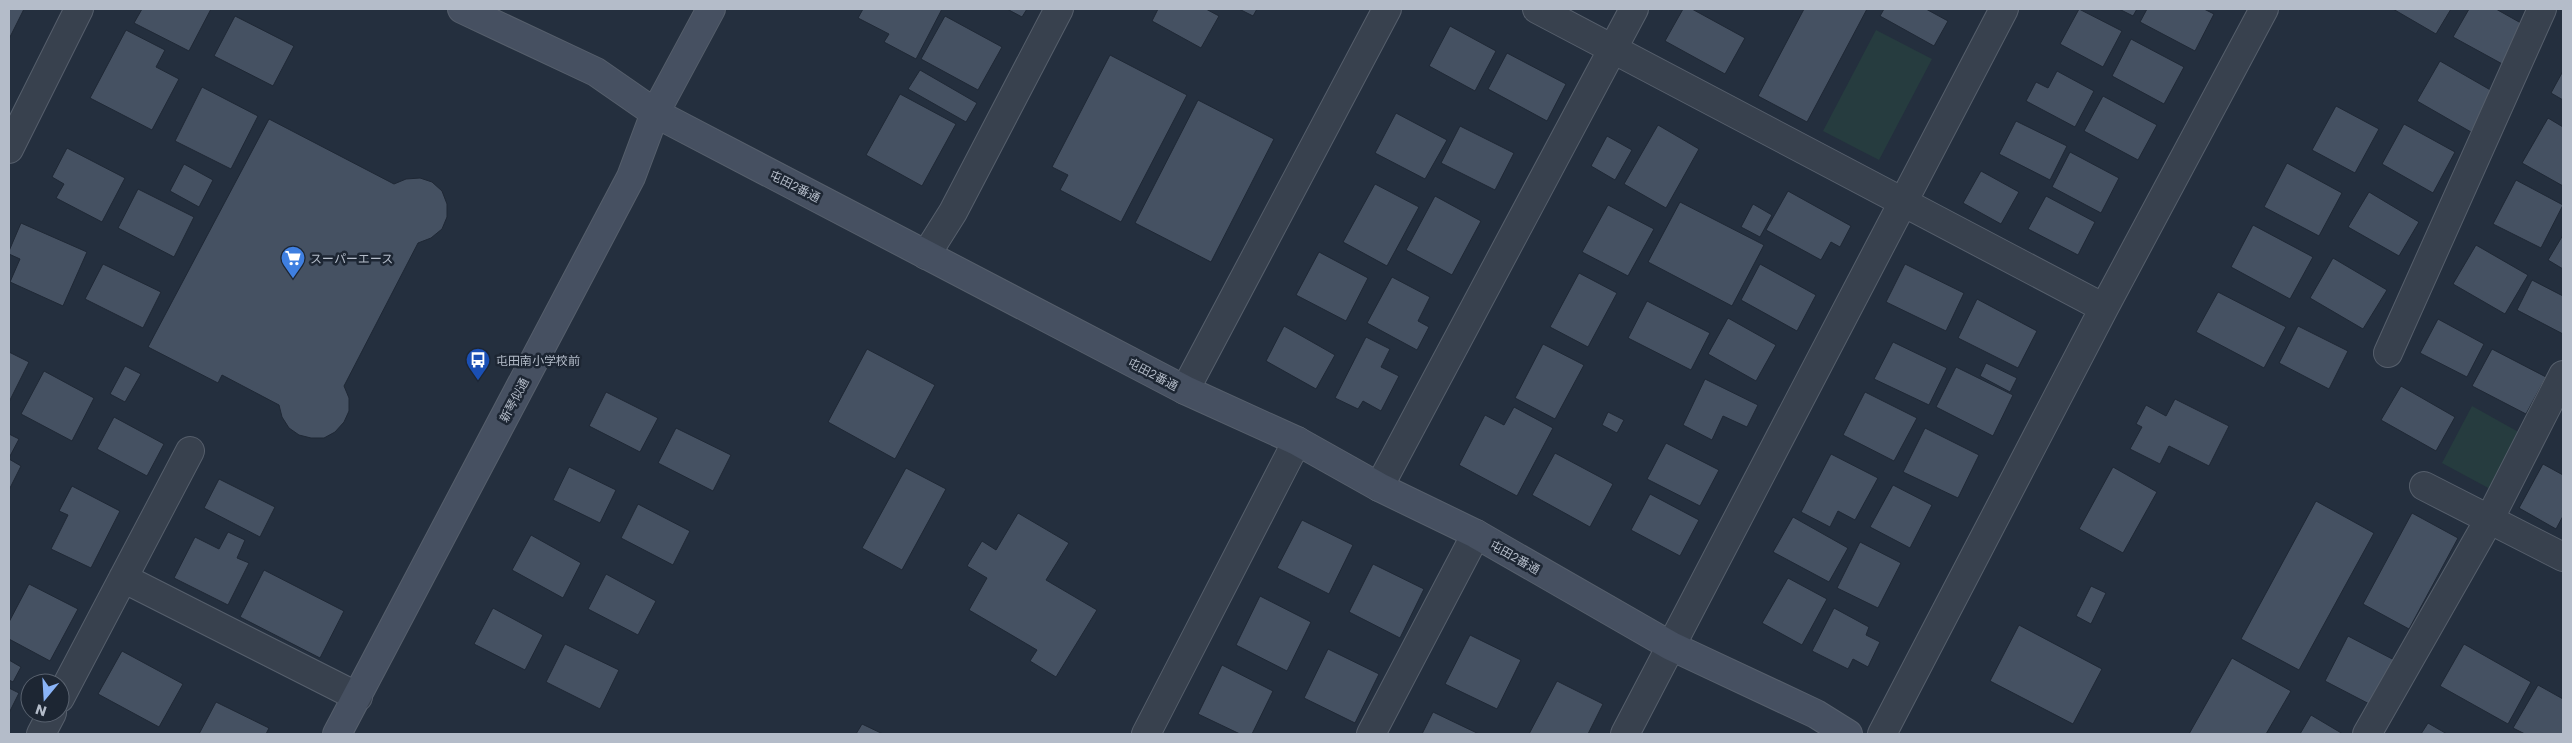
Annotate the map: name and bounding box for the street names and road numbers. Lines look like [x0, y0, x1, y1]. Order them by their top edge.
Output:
street label: 屯田2番通 [767, 166, 823, 206]
street label: 屯田2番通 [1125, 354, 1181, 394]
street label: 新琴似通 [495, 375, 533, 425]
street label: 屯田2番通 [1487, 536, 1543, 578]

